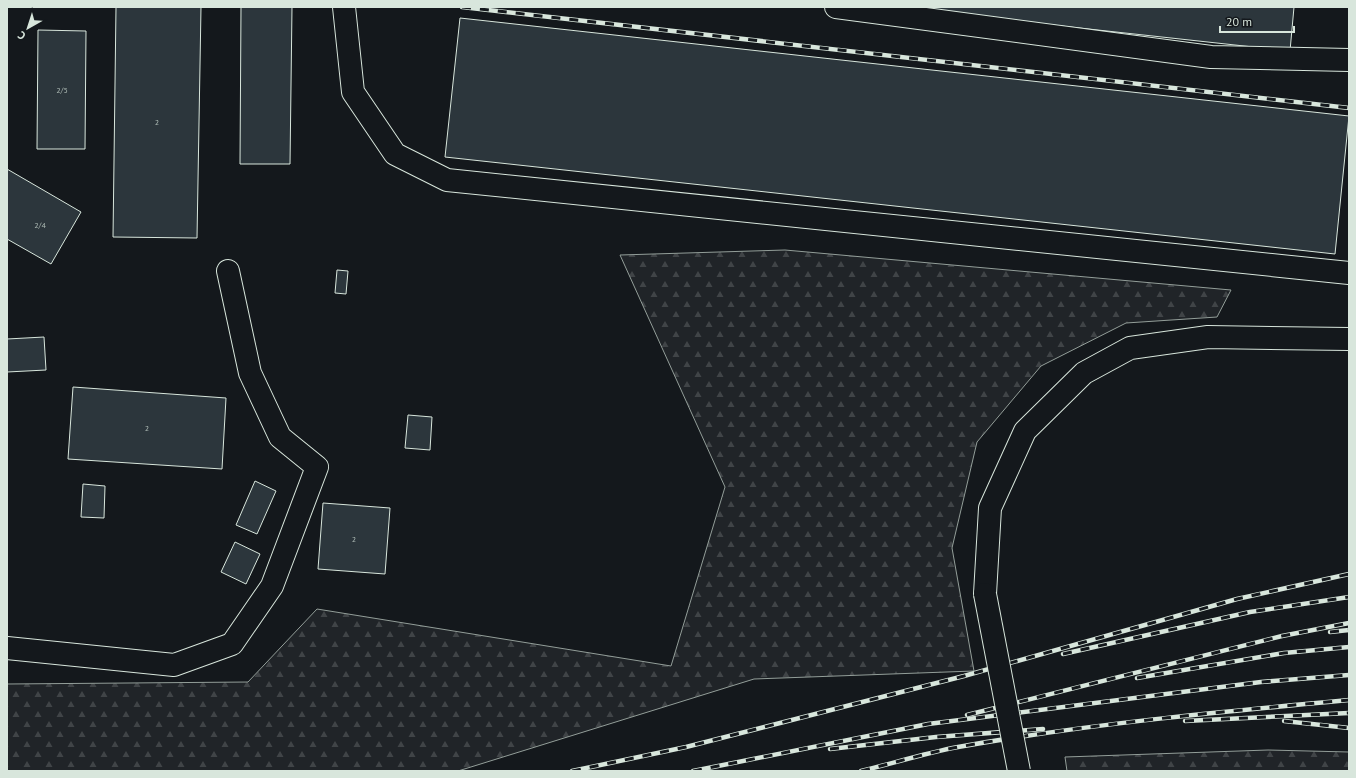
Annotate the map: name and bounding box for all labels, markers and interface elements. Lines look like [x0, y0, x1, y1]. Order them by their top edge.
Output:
north arrow [8, 8, 48, 48]
scale bar [1220, 8, 1294, 34]
text: 20 m [1226, 14, 1252, 29]
text: С [15, 28, 29, 43]
house number: 2/5 [56, 85, 68, 95]
house number: 2 [155, 117, 159, 127]
house number: 2/4 [34, 220, 46, 230]
house number: 2 [145, 423, 149, 433]
house number: 2 [352, 534, 356, 544]

